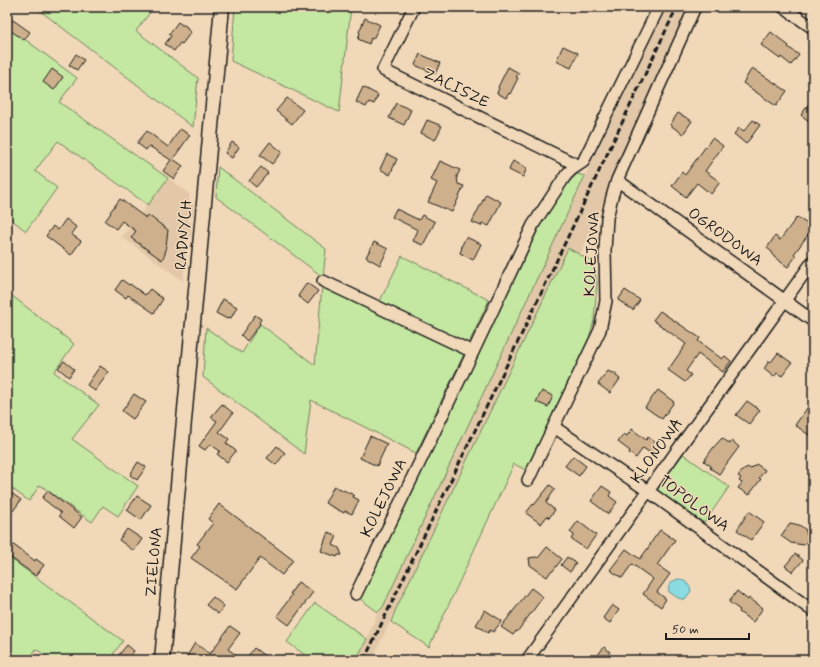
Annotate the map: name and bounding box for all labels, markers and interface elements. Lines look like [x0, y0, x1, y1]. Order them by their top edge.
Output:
street label: ZACISZE [419, 63, 493, 113]
street label: RADNYCH [170, 198, 198, 271]
street label: OGRODOWA [684, 203, 766, 271]
street label: KOLEJOWA [579, 211, 605, 297]
street label: KLONOWA [626, 414, 688, 488]
street label: KOLEJOWA [356, 455, 412, 541]
street label: TOPOLOWA [654, 471, 734, 537]
street label: ZIELONA [140, 526, 168, 598]
scale bar [666, 615, 749, 641]
text: 50 m [672, 622, 699, 638]

